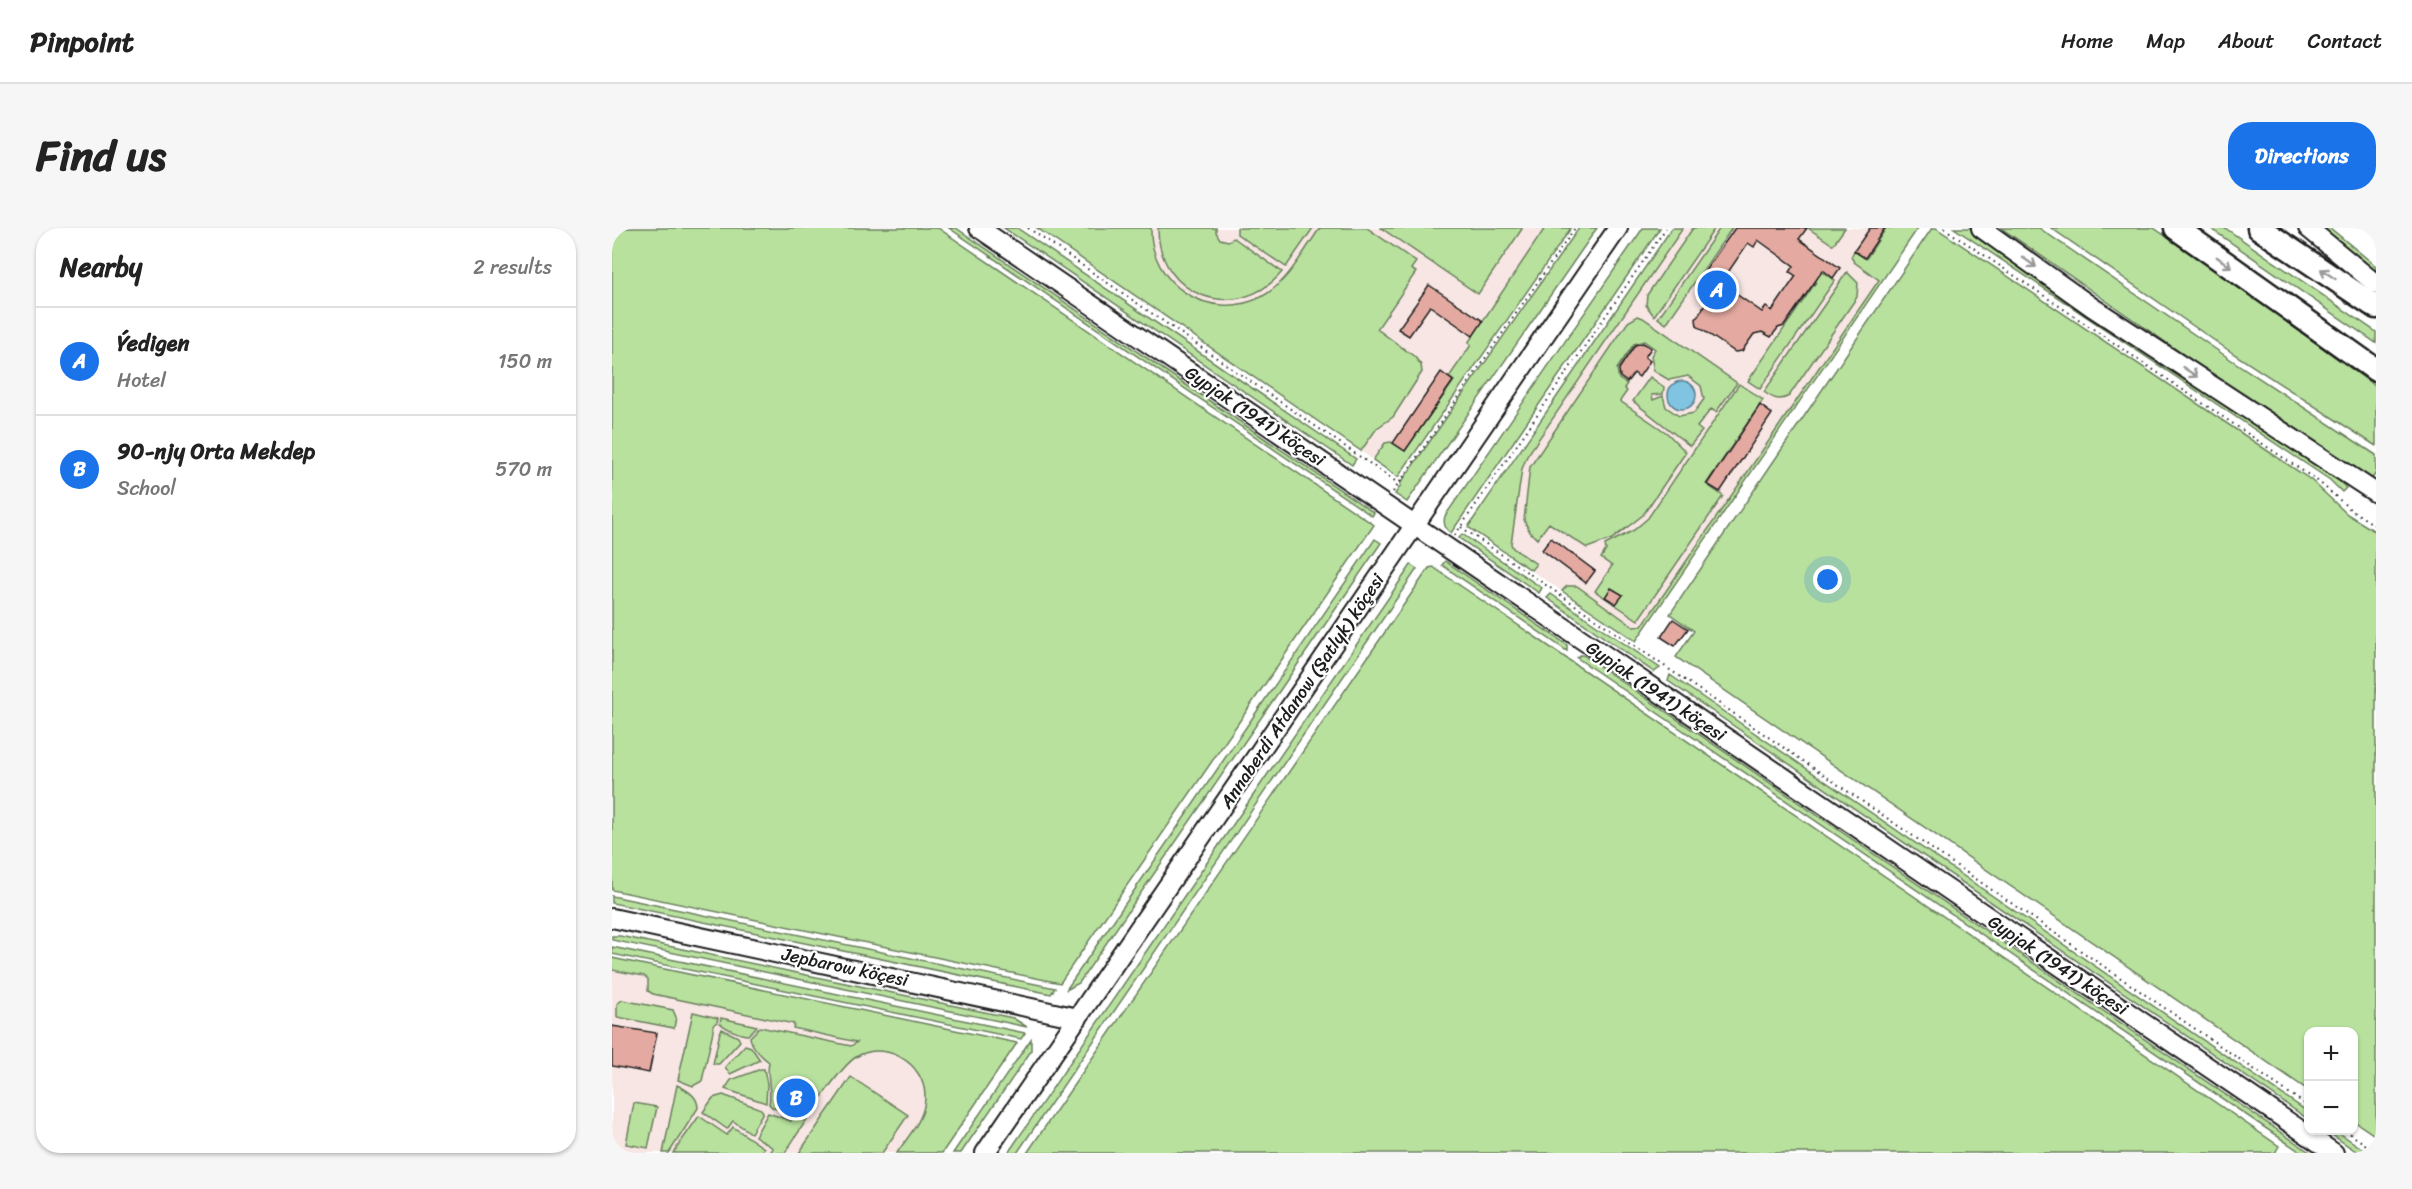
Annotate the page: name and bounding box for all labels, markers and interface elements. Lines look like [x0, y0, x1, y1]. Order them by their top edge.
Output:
text: Pinpoint [30, 17, 134, 66]
text: Home [2061, 22, 2113, 60]
text: Map [2146, 22, 2185, 60]
text: About [2218, 22, 2275, 60]
text: Contact [2308, 22, 2382, 60]
text: Find us [36, 119, 166, 193]
button: Directions [2228, 122, 2376, 190]
text: Nearby [60, 244, 142, 290]
text: 2 results [473, 250, 552, 285]
one-way arrow [2020, 256, 2036, 268]
one-way arrow [2215, 256, 2231, 268]
pin: A [1698, 268, 1736, 312]
one-way arrow [2320, 268, 2336, 280]
text: Ýedigen [117, 324, 189, 363]
text: A [73, 344, 86, 379]
text: 150 m [498, 344, 552, 379]
street label: Gypjak (1941) köçesi [1178, 357, 1333, 476]
text: Hotel [117, 363, 166, 398]
one-way arrow [2181, 366, 2197, 378]
text: 90-njy Orta Mekdep [117, 432, 315, 471]
text: B [73, 452, 86, 487]
text: 570 m [495, 452, 552, 487]
text: School [117, 471, 176, 506]
your location [1813, 565, 1842, 594]
street label: Annaberdi Atdanow (Şatlyk) köçesi [1210, 566, 1394, 816]
street label: Gypjak (1941) köçesi [1579, 632, 1734, 751]
street label: Gypjak (1941) köçesi [1981, 906, 2136, 1025]
street label: Jepbarow köçesi [778, 938, 912, 996]
map controls [2304, 1027, 2358, 1135]
button: + [2304, 1027, 2358, 1081]
pin: B [776, 1076, 816, 1120]
button: − [2304, 1081, 2358, 1135]

